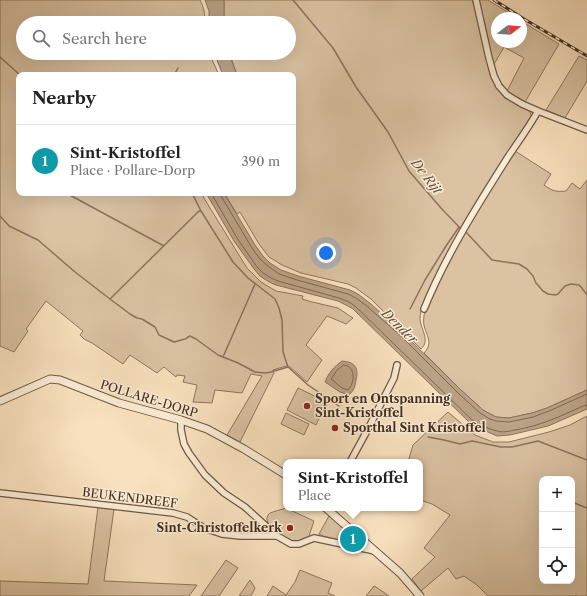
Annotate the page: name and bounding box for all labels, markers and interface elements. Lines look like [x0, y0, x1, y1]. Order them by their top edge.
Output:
north arrow [491, 12, 527, 48]
search box [16, 16, 296, 60]
icon: search [30, 27, 52, 49]
text: Search here [62, 29, 147, 48]
text: Nearby [32, 88, 96, 108]
text: Sint-Kristoffel [70, 143, 181, 162]
text: 1 [42, 153, 48, 169]
text: 390 m [241, 153, 280, 169]
water label: De Rijt [407, 154, 447, 198]
text: Place · Pollare-Dorp [70, 162, 195, 178]
your location [316, 243, 336, 263]
water label: Dender [378, 304, 422, 348]
street label: POLLARE-DORP [99, 377, 200, 420]
place label: Sport en Ontspanning Sint-Kristoffel [315, 391, 451, 420]
marker: Sport en Ontspanning Sint-Kristoffel [302, 401, 312, 411]
place label: Sporthal Sint Kristoffel [343, 420, 486, 435]
marker: Sporthal Sint Kristoffel [330, 423, 340, 433]
popup [283, 459, 423, 511]
text: Sint-Kristoffel [298, 468, 408, 487]
map controls [539, 476, 575, 584]
button: + [539, 476, 575, 512]
street label: BEUKENDREEF [81, 484, 179, 511]
text: Place [298, 487, 331, 503]
button: − [539, 512, 575, 548]
place label: Sint-Christoffelkerk [157, 520, 283, 535]
marker: Sint-Christoffelkerk [285, 523, 295, 533]
pin: 1 [340, 524, 366, 554]
button: locate [539, 548, 575, 584]

